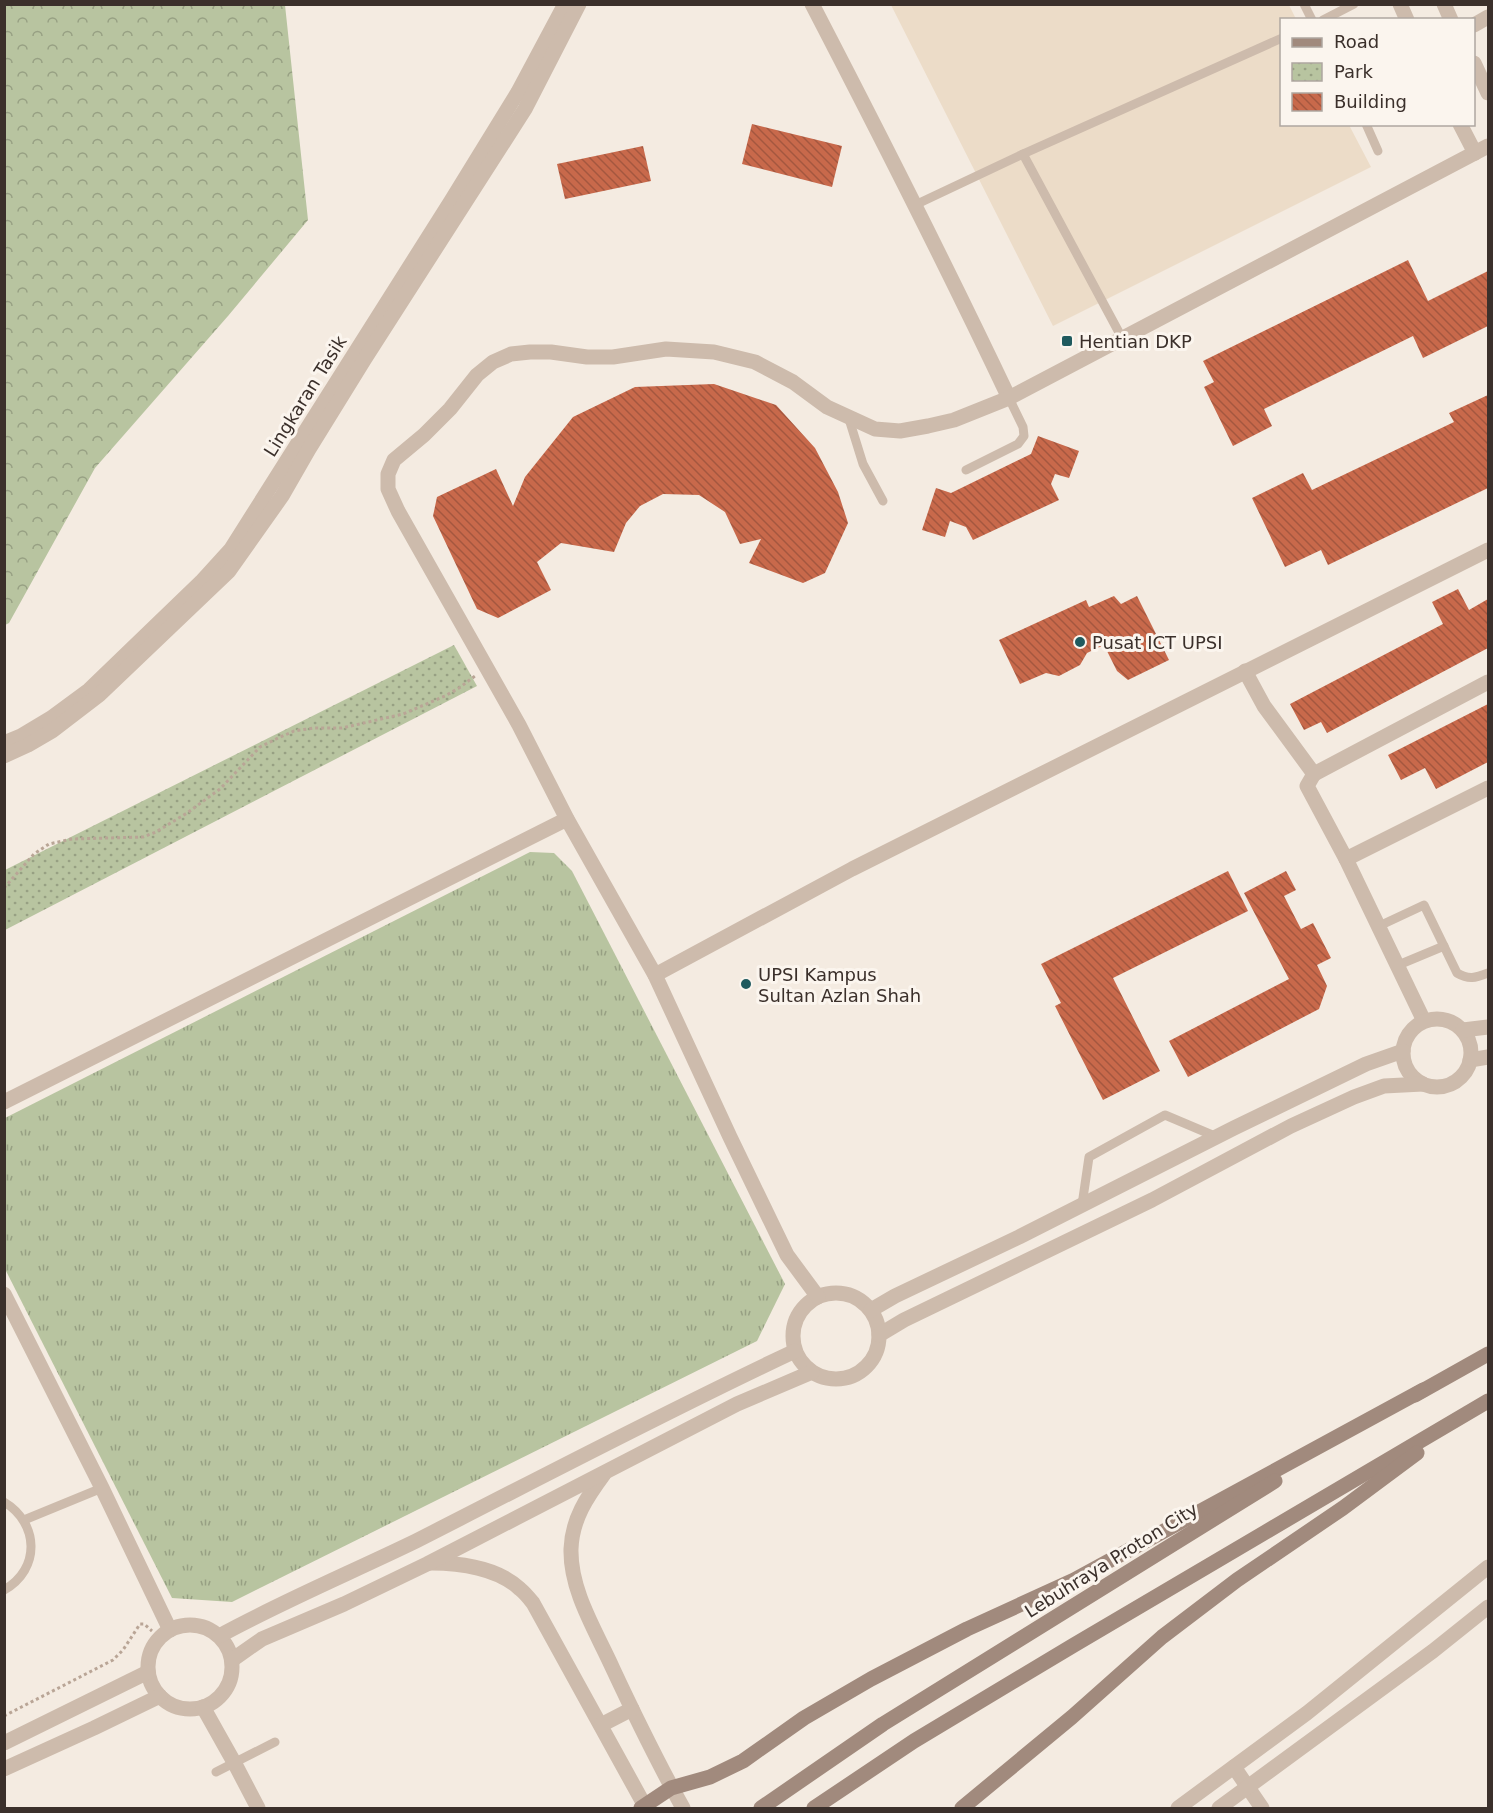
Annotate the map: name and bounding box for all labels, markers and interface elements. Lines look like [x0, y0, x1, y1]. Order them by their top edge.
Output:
legend [1280, 18, 1475, 126]
text: Road [1334, 31, 1379, 52]
text: Park [1334, 61, 1373, 82]
text: Building [1334, 91, 1407, 112]
street label: Lingkaran Tasik [259, 331, 351, 460]
place label: Hentian DKP [1079, 331, 1192, 352]
marker: Hentian DKP [1060, 334, 1074, 348]
place label: Pusat ICT UPSI [1092, 632, 1223, 653]
marker: Pusat ICT UPSI [1073, 635, 1087, 649]
place label: UPSI Kampus Sultan Azlan Shah [758, 964, 921, 1006]
marker: UPSI Kampus Sultan Azlan Shah [739, 977, 753, 991]
street label: Lebuhraya Proton City [1021, 1498, 1202, 1622]

